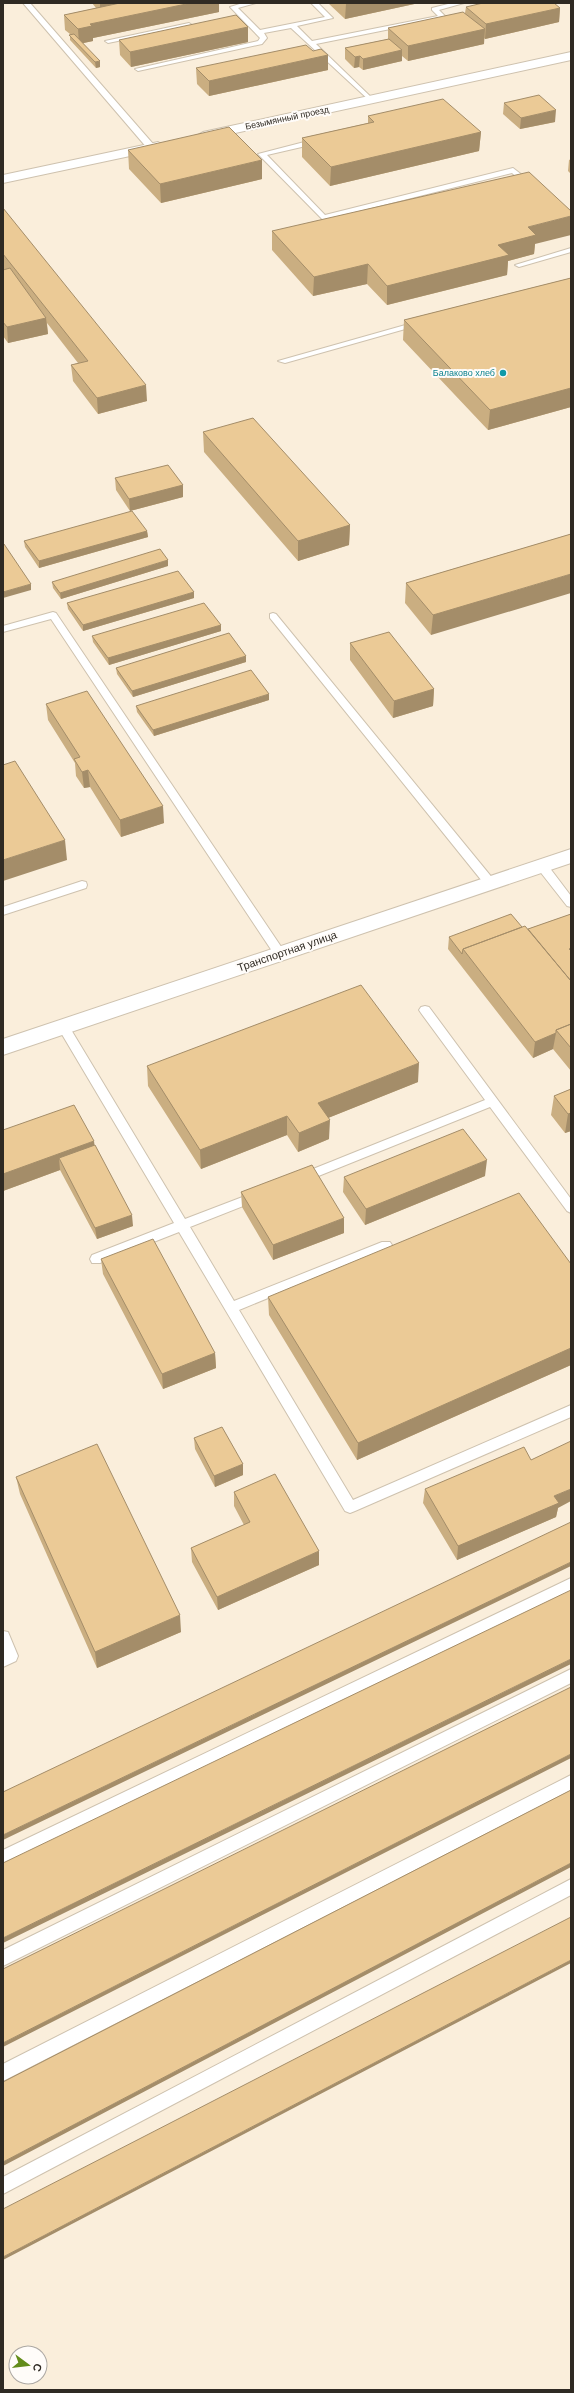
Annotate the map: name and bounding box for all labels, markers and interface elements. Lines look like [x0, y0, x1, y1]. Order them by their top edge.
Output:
street label: Безымянный проезд [244, 104, 330, 132]
place label: Балаково хлеб [433, 368, 495, 378]
marker: Балаково хлеб [498, 368, 508, 378]
street label: Транспортная улица [236, 928, 339, 974]
north arrow [8, 2345, 48, 2385]
text: С [31, 2362, 44, 2373]

